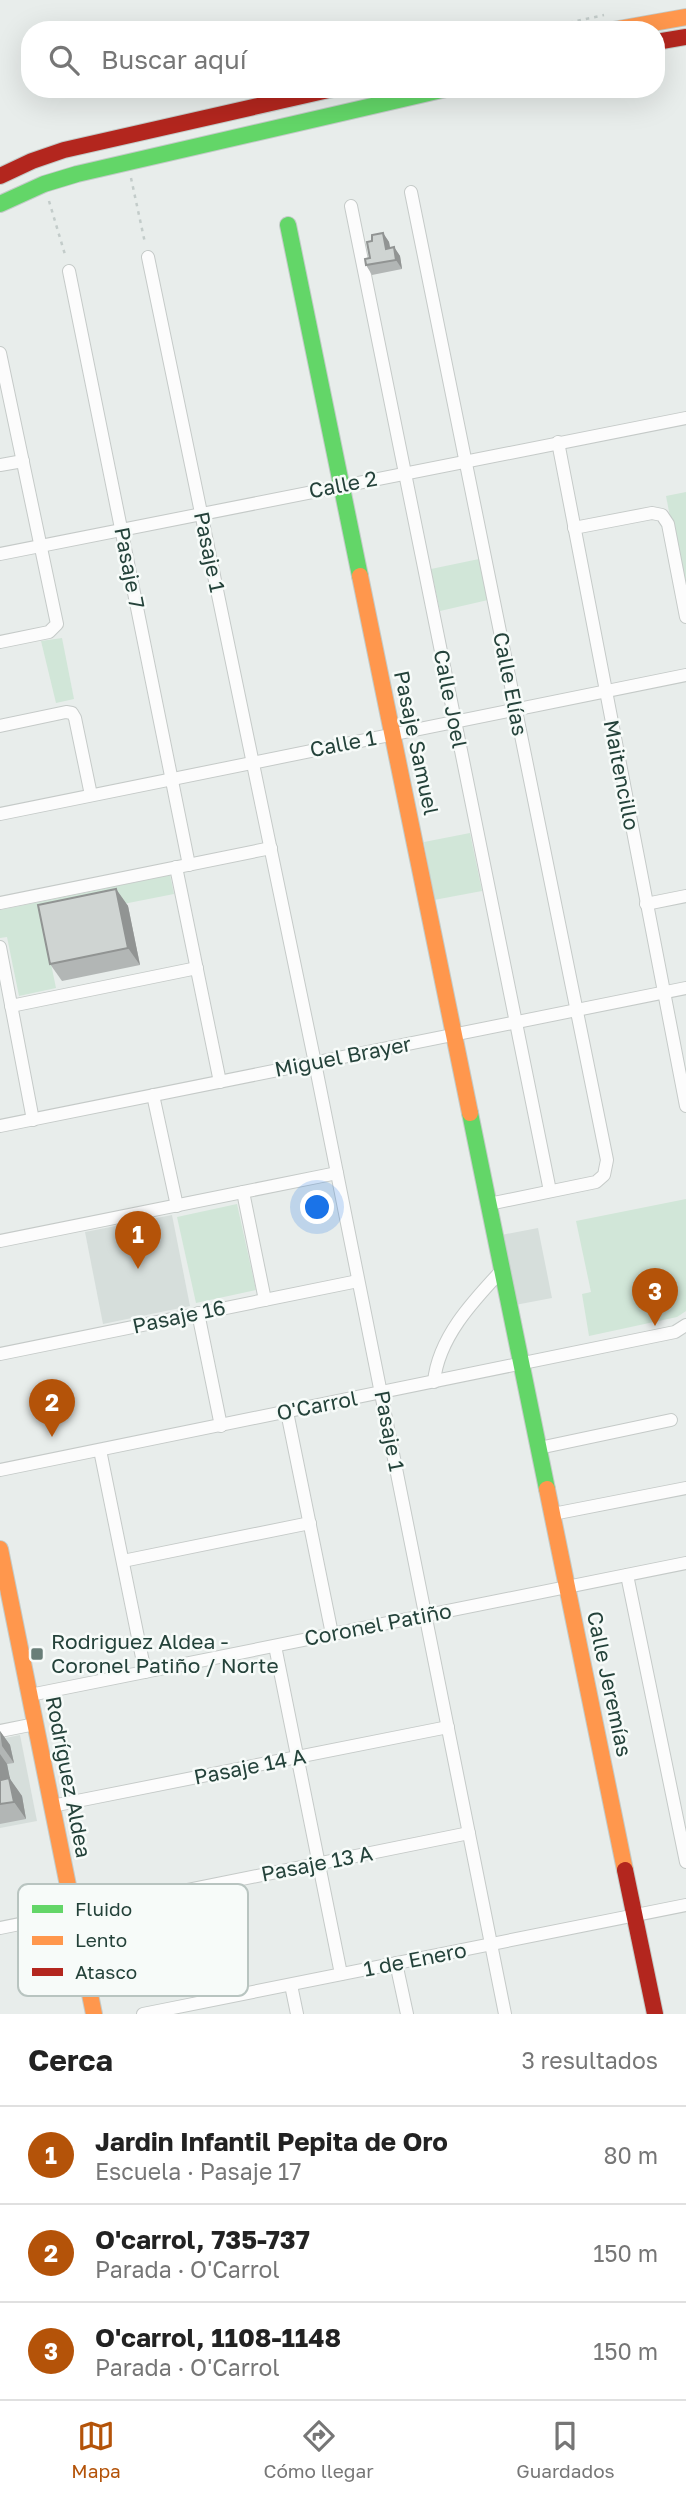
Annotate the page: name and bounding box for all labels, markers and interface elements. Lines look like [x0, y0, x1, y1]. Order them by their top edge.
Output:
search box [21, 21, 665, 98]
icon: search [45, 41, 83, 79]
text: Buscar aquí [101, 44, 247, 75]
street label: Calle 2 [306, 465, 379, 503]
street label: Pasaje 1 [189, 509, 231, 594]
street label: Pasaje 7 [109, 525, 151, 611]
street label: Calle Elías [488, 630, 534, 738]
street label: Calle Joel [429, 647, 473, 750]
street label: Pasaje Samuel [389, 668, 445, 817]
street label: Maitencillo [599, 717, 645, 832]
street label: Calle 1 [307, 724, 378, 762]
street label: Miguel Brayer [272, 1030, 413, 1082]
your location [300, 1190, 334, 1224]
pin: 1 [115, 1211, 161, 1269]
pin: 3 [632, 1268, 678, 1326]
street label: Pasaje 16 [130, 1293, 228, 1339]
pin: 2 [29, 1379, 75, 1437]
street label: O'Carrol [274, 1384, 359, 1426]
street label: Pasaje 1 [369, 1388, 411, 1473]
street label: Coronel Patiño [302, 1597, 454, 1651]
street label: Calle Jeremías [582, 1609, 638, 1759]
place label: Rodriguez Aldea - Coronel Patiño / Norte [51, 1628, 279, 1678]
marker: Rodriguez Aldea - Coronel Patiño / Norte [29, 1646, 45, 1662]
street label: Rodríguez Aldea [41, 1694, 97, 1860]
street label: Pasaje 14 A [191, 1742, 308, 1790]
street label: Pasaje 13 A [259, 1839, 375, 1887]
legend [18, 1884, 248, 1996]
text: Fluido [75, 1897, 132, 1920]
text: Lento [75, 1928, 127, 1951]
street label: 1 de Enero [361, 1936, 468, 1982]
text: Atasco [75, 1960, 137, 1983]
text: Cerca [28, 2042, 113, 2078]
text: 3 resultados [521, 2046, 658, 2074]
text: Jardin Infantil Pepita de Oro [95, 2126, 448, 2157]
text: 1 [45, 2141, 57, 2169]
text: 80 m [604, 2141, 658, 2169]
text: Escuela · Pasaje 17 [95, 2157, 301, 2185]
text: O'carrol, 735-737 [95, 2224, 310, 2255]
text: 2 [44, 2239, 58, 2267]
text: 150 m [593, 2239, 658, 2267]
text: Parada · O'Carrol [95, 2255, 280, 2283]
text: O'carrol, 1108-1148 [95, 2322, 341, 2353]
text: 3 [44, 2337, 58, 2365]
text: 150 m [593, 2337, 658, 2365]
text: Parada · O'Carrol [95, 2353, 280, 2381]
tab: Mapa [71, 2417, 121, 2482]
tab: Cómo llegar [263, 2417, 374, 2482]
tab: Guardados [516, 2417, 615, 2482]

